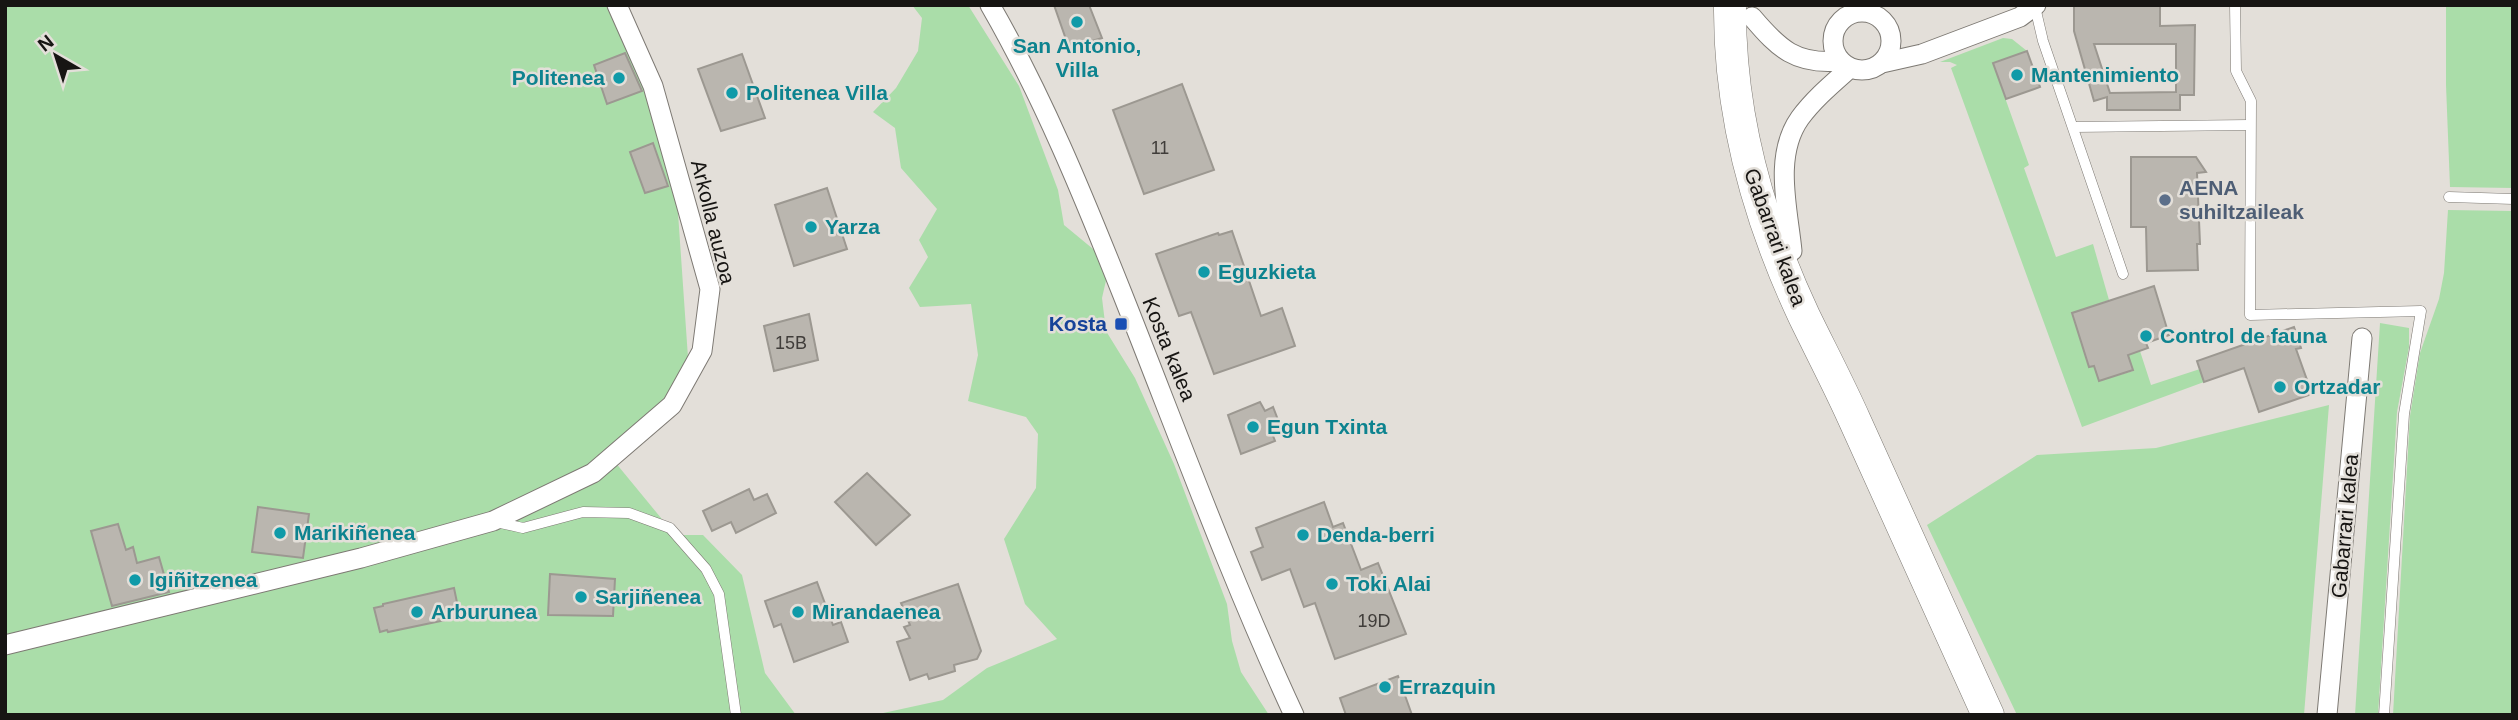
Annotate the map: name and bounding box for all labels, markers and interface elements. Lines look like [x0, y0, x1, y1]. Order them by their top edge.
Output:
marker: San Antonio, Villa [1069, 14, 1085, 30]
north arrow [21, 21, 91, 91]
text: N [34, 31, 58, 56]
place label: San Antonio, Villa [1013, 34, 1141, 81]
place label: Mantenimiento [2031, 63, 2179, 86]
place label: Politenea [512, 66, 605, 89]
marker: Mantenimiento [2009, 67, 2025, 83]
marker: Politenea [611, 70, 627, 86]
place label: Politenea Villa [746, 81, 888, 104]
marker: Politenea Villa [724, 85, 740, 101]
house number: 11 [1151, 138, 1169, 158]
street label: Arkolla auzoa [687, 157, 740, 287]
street label: Gabarrari kalea [1740, 165, 1811, 309]
place label: AENA suhiltzaileak [2179, 176, 2304, 223]
marker: AENA suhiltzaileak [2157, 192, 2173, 208]
place label: Yarza [825, 215, 880, 238]
marker: Yarza [803, 219, 819, 235]
place label: Eguzkieta [1218, 260, 1316, 283]
marker: Eguzkieta [1196, 264, 1212, 280]
street label: Kosta kalea [1138, 294, 1201, 404]
place label: Kosta [1049, 312, 1107, 335]
marker: Kosta [1113, 316, 1129, 332]
place label: Control de fauna [2160, 324, 2327, 347]
marker: Control de fauna [2138, 328, 2154, 344]
house number: 15B [775, 333, 807, 353]
place label: Ortzadar [2294, 375, 2380, 398]
marker: Ortzadar [2272, 379, 2288, 395]
place label: Egun Txinta [1267, 415, 1387, 438]
marker: Egun Txinta [1245, 419, 1261, 435]
street label: Gabarrari kalea [2327, 453, 2362, 599]
place label: Marikiñenea [294, 521, 416, 544]
place label: Denda-berri [1317, 523, 1435, 546]
marker: Marikiñenea [272, 525, 288, 541]
marker: Denda-berri [1295, 527, 1311, 543]
place label: Igiñitzenea [149, 568, 258, 591]
marker: Igiñitzenea [127, 572, 143, 588]
place label: Toki Alai [1346, 572, 1431, 595]
marker: Toki Alai [1324, 576, 1340, 592]
place label: Sarjiñenea [595, 585, 702, 608]
marker: Sarjiñenea [573, 589, 589, 605]
place label: Arburunea [431, 600, 538, 623]
place label: Mirandaenea [812, 600, 941, 623]
marker: Arburunea [409, 604, 425, 620]
marker: Mirandaenea [790, 604, 806, 620]
house number: 19D [1357, 611, 1391, 631]
place label: Errazquin [1399, 675, 1496, 698]
marker: Errazquin [1377, 679, 1393, 695]

